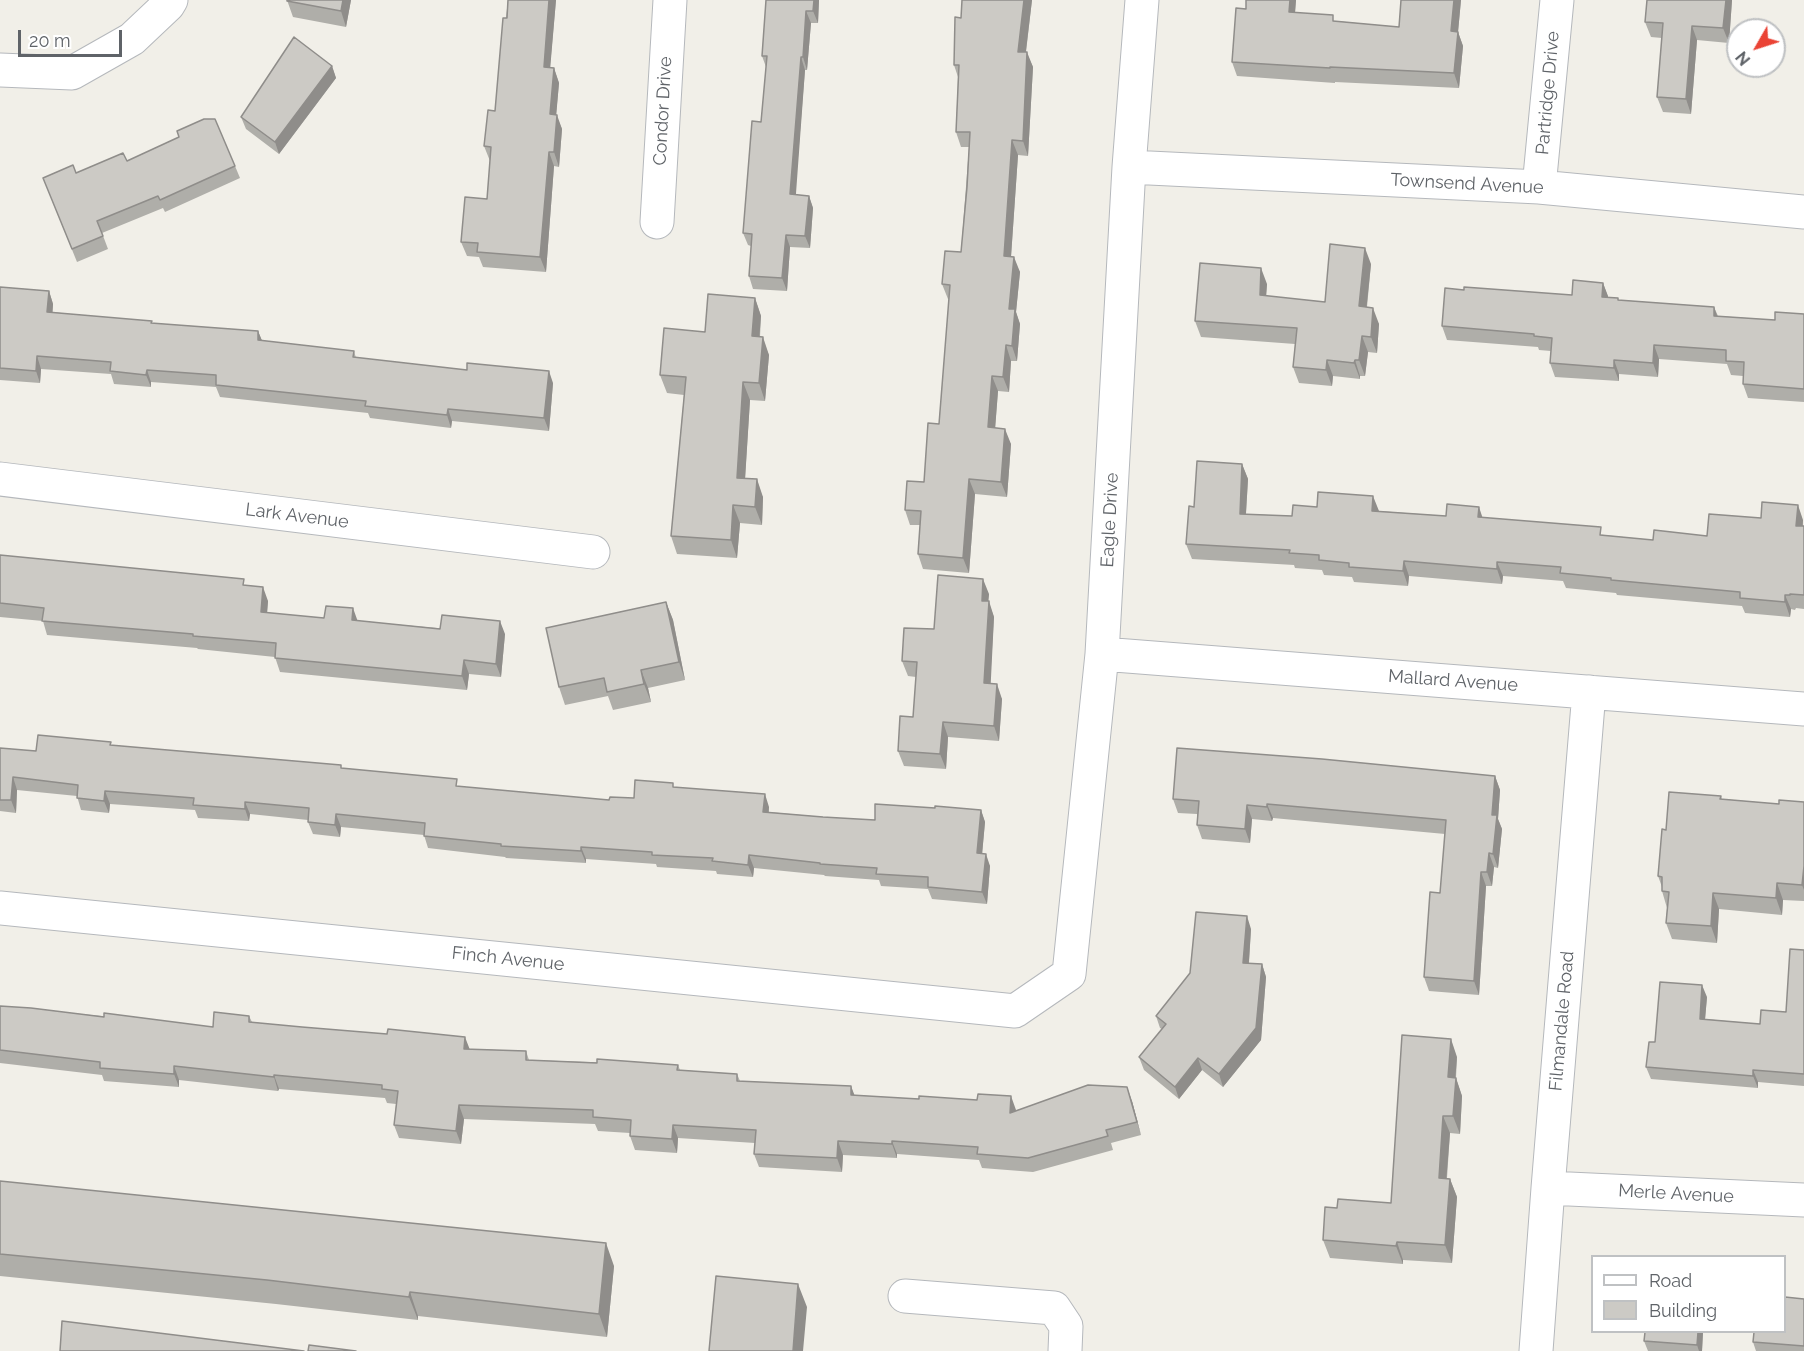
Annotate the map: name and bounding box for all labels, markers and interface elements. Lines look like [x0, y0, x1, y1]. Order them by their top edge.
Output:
scale bar [21, 18, 124, 56]
north arrow [1726, 18, 1786, 78]
text: 20 m [29, 30, 71, 51]
street label: Partridge Drive [1532, 30, 1564, 156]
text: N [1732, 48, 1754, 69]
street label: Condor Drive [649, 56, 677, 166]
street label: Townsend Avenue [1390, 169, 1544, 199]
street label: Eagle Drive [1097, 472, 1123, 568]
street label: Lark Avenue [244, 499, 350, 533]
street label: Mallard Avenue [1387, 666, 1519, 696]
street label: Finch Avenue [451, 942, 565, 976]
street label: Filmandale Road [1545, 950, 1579, 1092]
street label: Merle Avenue [1618, 1180, 1734, 1208]
legend [1591, 1255, 1786, 1333]
text: Road [1649, 1270, 1692, 1291]
text: Building [1649, 1300, 1717, 1321]

